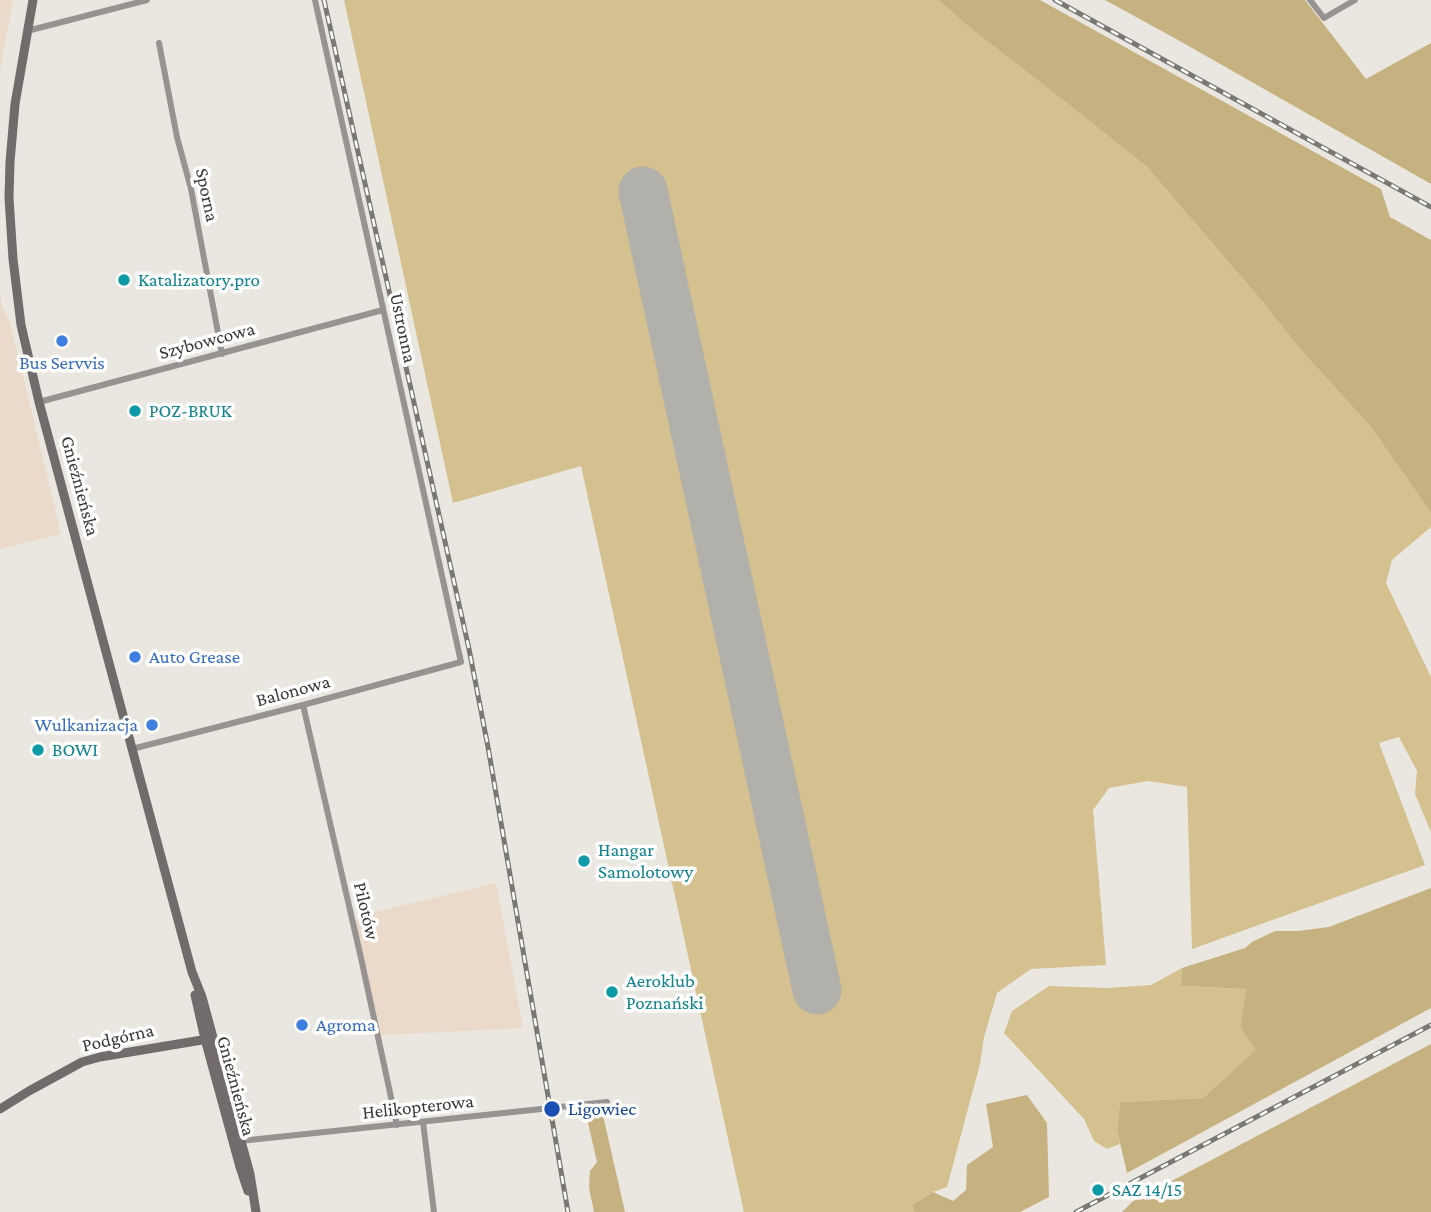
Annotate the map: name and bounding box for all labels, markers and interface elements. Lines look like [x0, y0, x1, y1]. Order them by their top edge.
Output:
street label: Sporna [190, 166, 224, 224]
place label: Katalizatory.pro [138, 269, 260, 291]
marker: Katalizatory.pro [116, 272, 132, 288]
street label: Ustronna [385, 291, 421, 365]
street label: Szybowcowa [157, 317, 257, 365]
marker: Bus Servvis [54, 333, 70, 349]
place label: Bus Servvis [19, 352, 105, 374]
place label: POZ-BRUK [149, 400, 232, 422]
marker: POZ-BRUK [127, 403, 143, 419]
street label: Gnieźnieńska [56, 434, 104, 538]
place label: Auto Grease [149, 646, 240, 668]
marker: Auto Grease [127, 649, 143, 665]
street label: Balonowa [253, 670, 333, 712]
place label: Wulkanizacja [35, 714, 138, 736]
marker: Wulkanizacja [144, 717, 160, 733]
place label: BOWI [52, 739, 98, 761]
marker: BOWI [30, 742, 46, 758]
place label: Hangar Samolotowy [598, 839, 693, 883]
marker: Hangar Samolotowy [576, 853, 592, 869]
street label: Pilotów [348, 880, 384, 942]
place label: Aeroklub Poznański [626, 970, 703, 1014]
marker: Aeroklub Poznański [604, 984, 620, 1000]
place label: Agroma [316, 1014, 376, 1036]
marker: Agroma [294, 1017, 310, 1033]
street label: Podgórna [80, 1019, 156, 1057]
street label: Gnieźnieńska [212, 1034, 260, 1138]
street label: Helikopterowa [361, 1090, 475, 1124]
place label: Ligowiec [568, 1098, 636, 1120]
marker: Ligowiec [542, 1099, 562, 1119]
place label: SAZ 14/15 [1112, 1179, 1182, 1201]
marker: SAZ 14/15 [1090, 1182, 1106, 1198]

